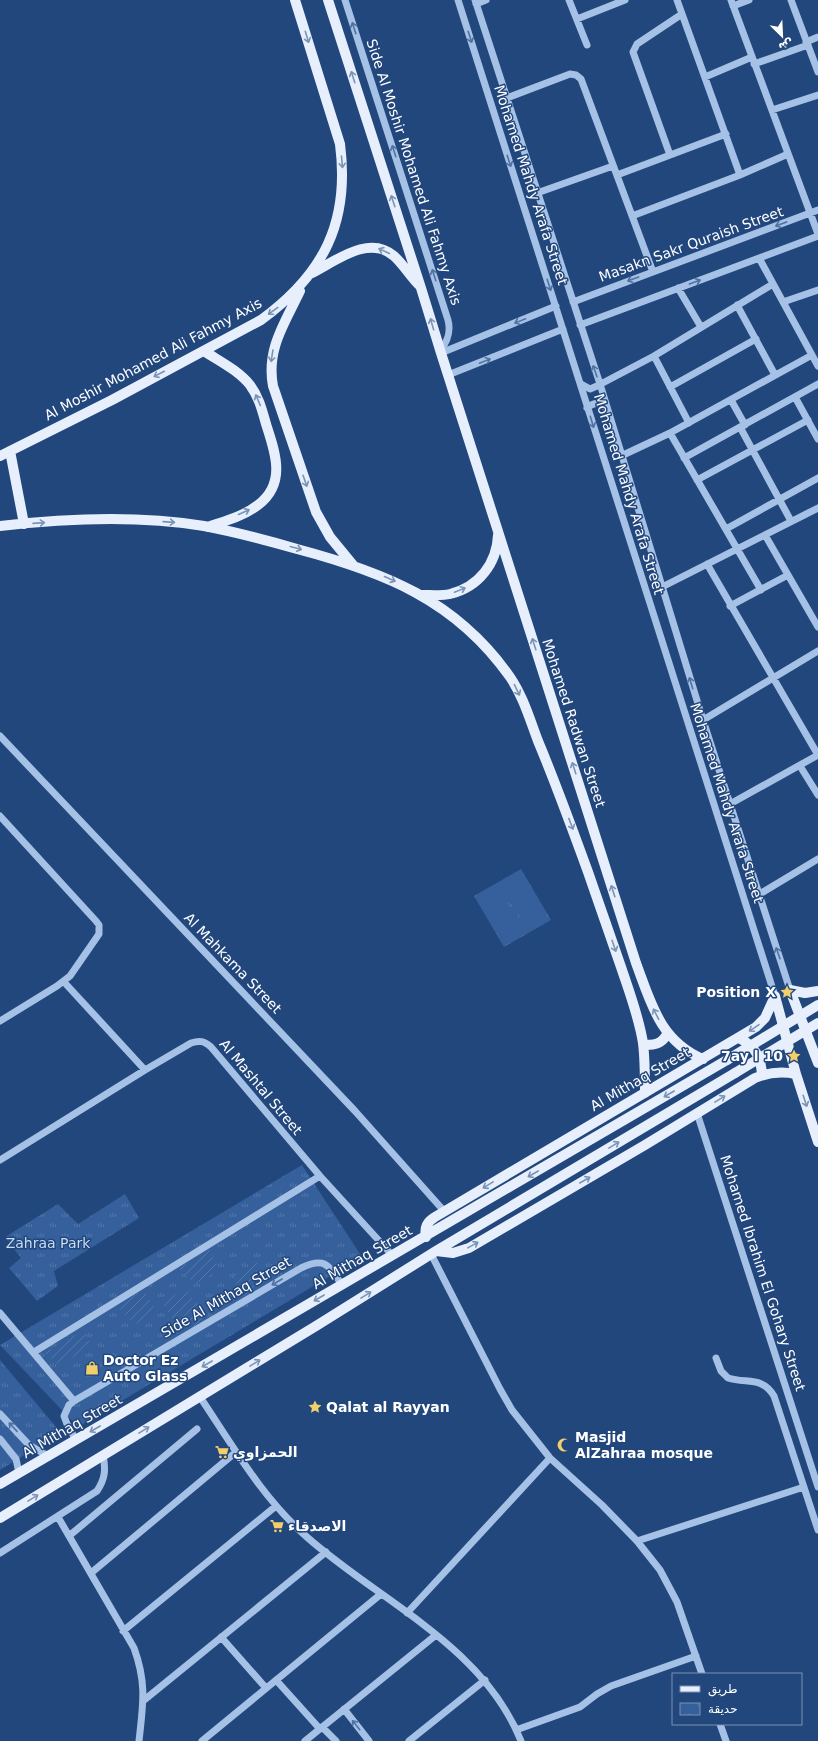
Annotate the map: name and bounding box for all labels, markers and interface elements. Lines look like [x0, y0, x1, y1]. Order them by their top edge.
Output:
north arrow [762, 16, 802, 56]
one-way arrow [350, 21, 357, 34]
one-way arrow [304, 31, 311, 44]
one-way arrow [466, 31, 474, 43]
text: ش [776, 36, 795, 54]
street label: Side Al Moshir Mohamed Ali Fahmy Axis [363, 37, 465, 307]
one-way arrow [349, 71, 356, 84]
street label: Mohamed Mahdy Arafa Street [491, 83, 571, 287]
one-way arrow [390, 145, 397, 158]
one-way arrow [506, 154, 513, 167]
one-way arrow [338, 155, 345, 168]
one-way arrow [389, 194, 396, 207]
street label: Masakn Sakr Quraish Street [597, 203, 786, 285]
one-way arrow [775, 221, 788, 228]
one-way arrow [379, 246, 391, 254]
one-way arrow [430, 269, 437, 282]
one-way arrow [628, 276, 640, 284]
one-way arrow [546, 278, 553, 291]
one-way arrow [688, 278, 701, 285]
street label: Al Moshir Mohamed Ali Fahmy Axis [42, 295, 264, 423]
one-way arrow [267, 307, 278, 315]
one-way arrow [514, 317, 526, 325]
one-way arrow [428, 318, 435, 331]
one-way arrow [268, 349, 276, 362]
one-way arrow [478, 356, 490, 364]
one-way arrow [591, 365, 599, 377]
one-way arrow [153, 371, 165, 378]
street label: Mohamed Mahdy Arafa Street [591, 392, 667, 597]
one-way arrow [254, 394, 261, 406]
one-way arrow [589, 415, 596, 428]
one-way arrow [302, 474, 310, 486]
one-way arrow [238, 508, 250, 515]
one-way arrow [162, 518, 175, 525]
one-way arrow [32, 519, 45, 526]
one-way arrow [289, 545, 302, 552]
one-way arrow [383, 576, 395, 583]
one-way arrow [454, 585, 466, 593]
street label: Mohamed Radwan Street [539, 637, 609, 810]
one-way arrow [530, 638, 538, 650]
one-way arrow [687, 676, 694, 689]
one-way arrow [514, 684, 521, 696]
street label: Mohamed Mahdy Arafa Street [687, 701, 767, 905]
one-way arrow [570, 761, 577, 774]
one-way arrow [567, 817, 575, 829]
one-way arrow [609, 885, 616, 898]
street label: Al Mahkama Street [181, 910, 285, 1017]
one-way arrow [610, 940, 618, 952]
one-way arrow [773, 948, 781, 960]
place label: Position X [696, 984, 776, 1000]
place icon: Position X [779, 984, 795, 1000]
one-way arrow [652, 1008, 659, 1020]
one-way arrow [749, 1024, 760, 1032]
street label: Al Mashtal Street [216, 1036, 306, 1138]
street label: Al Mithaq Street [587, 1044, 693, 1114]
place label: 7ay l 10 [721, 1048, 783, 1064]
place icon: 7ay l 10 [786, 1048, 802, 1064]
one-way arrow [663, 1091, 675, 1099]
one-way arrow [714, 1094, 726, 1102]
one-way arrow [802, 1095, 809, 1108]
one-way arrow [608, 1141, 620, 1149]
street label: Mohamed Ibrahim El Gohary Street [717, 1153, 809, 1393]
one-way arrow [528, 1170, 539, 1178]
one-way arrow [579, 1175, 591, 1183]
one-way arrow [482, 1181, 494, 1189]
street label: Al Mithaq Street [309, 1222, 415, 1292]
park label: Zahraa Park [6, 1235, 91, 1251]
one-way arrow [467, 1241, 479, 1249]
street label: Side Al Mithaq Street [158, 1253, 294, 1341]
one-way arrow [271, 1278, 283, 1286]
one-way arrow [361, 1291, 372, 1300]
one-way arrow [313, 1295, 325, 1303]
place label: Doctor Ez Auto Glass [103, 1352, 187, 1384]
one-way arrow [249, 1359, 260, 1367]
shop icon: Doctor Ez Auto Glass [84, 1360, 100, 1376]
one-way arrow [201, 1360, 213, 1368]
street label: Al Mithaq Street [19, 1391, 125, 1461]
place icon: Qalat al Rayyan [307, 1399, 323, 1415]
place label: Qalat al Rayyan [326, 1399, 450, 1415]
one-way arrow [8, 1422, 17, 1433]
one-way arrow [89, 1426, 101, 1434]
one-way arrow [138, 1426, 150, 1434]
place label: Masjid AlZahraa mosque [575, 1429, 713, 1461]
mosque icon: Masjid AlZahraa mosque [556, 1437, 572, 1453]
supermarket icon: الحمزاوي [214, 1444, 230, 1460]
place label: الحمزاوي [233, 1444, 298, 1462]
one-way arrow [27, 1494, 38, 1502]
supermarket icon: الاصدقاء [269, 1518, 285, 1534]
place label: الاصدقاء [288, 1518, 346, 1534]
legend [672, 1673, 802, 1725]
text: طريق [708, 1682, 738, 1697]
text: حديقة [708, 1702, 738, 1716]
one-way arrow [352, 1720, 361, 1731]

